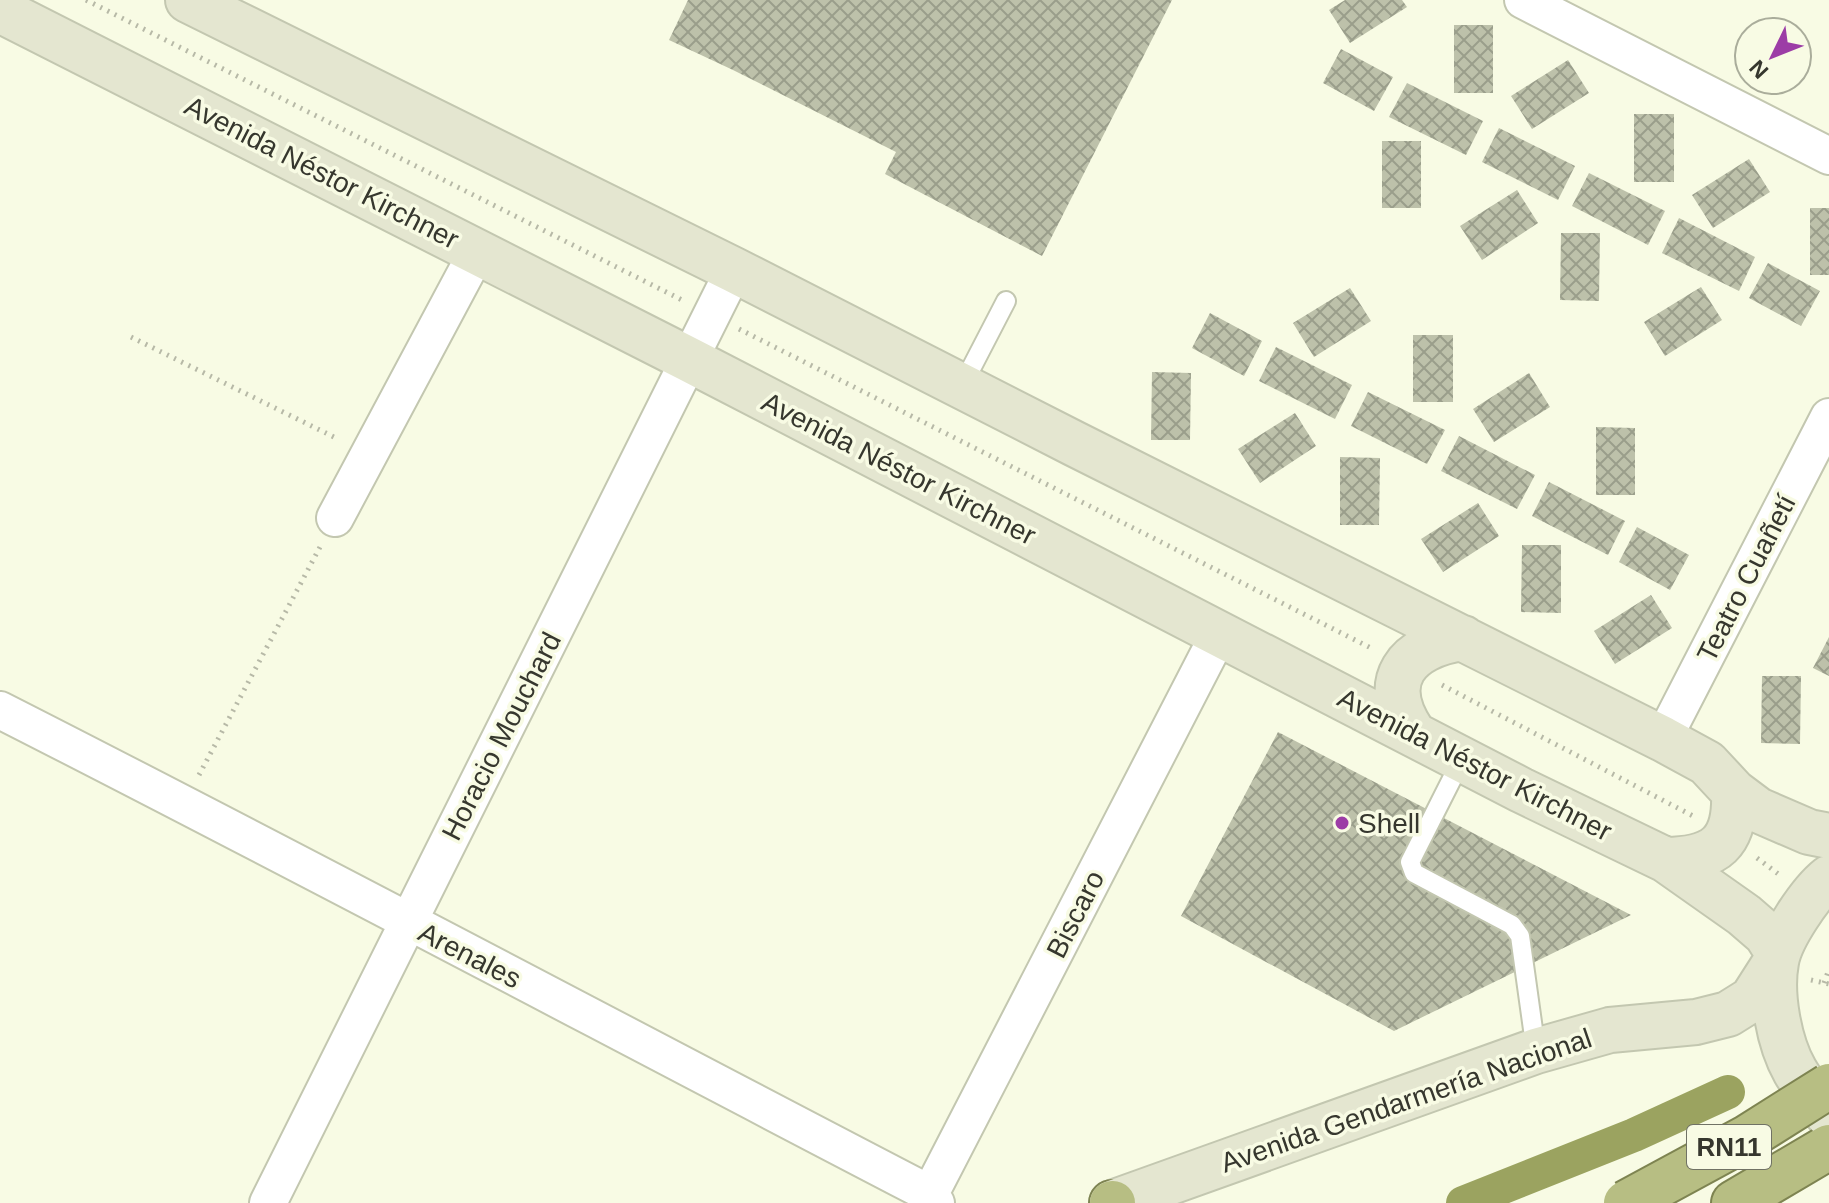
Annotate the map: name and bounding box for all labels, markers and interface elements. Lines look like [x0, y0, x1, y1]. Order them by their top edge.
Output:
north arrow [1733, 16, 1813, 96]
text: N [1744, 55, 1773, 84]
street label: Avenida Néstor Kirchner [180, 90, 464, 255]
street label: Avenida Néstor Kirchner [757, 386, 1041, 551]
street label: Teatro Cuañetí [1691, 489, 1802, 667]
street label: Horacio Mouchard [436, 627, 567, 845]
street label: Avenida Néstor Kirchner [1333, 682, 1617, 847]
place label: Shell [1358, 808, 1420, 839]
marker: Shell [1333, 814, 1351, 832]
street label: Biscaro [1040, 866, 1110, 963]
street label: Arenales [414, 917, 526, 994]
street label: Avenida Gendarmería Nacional [1217, 1022, 1596, 1179]
road number: RN11 [1687, 1125, 1771, 1169]

